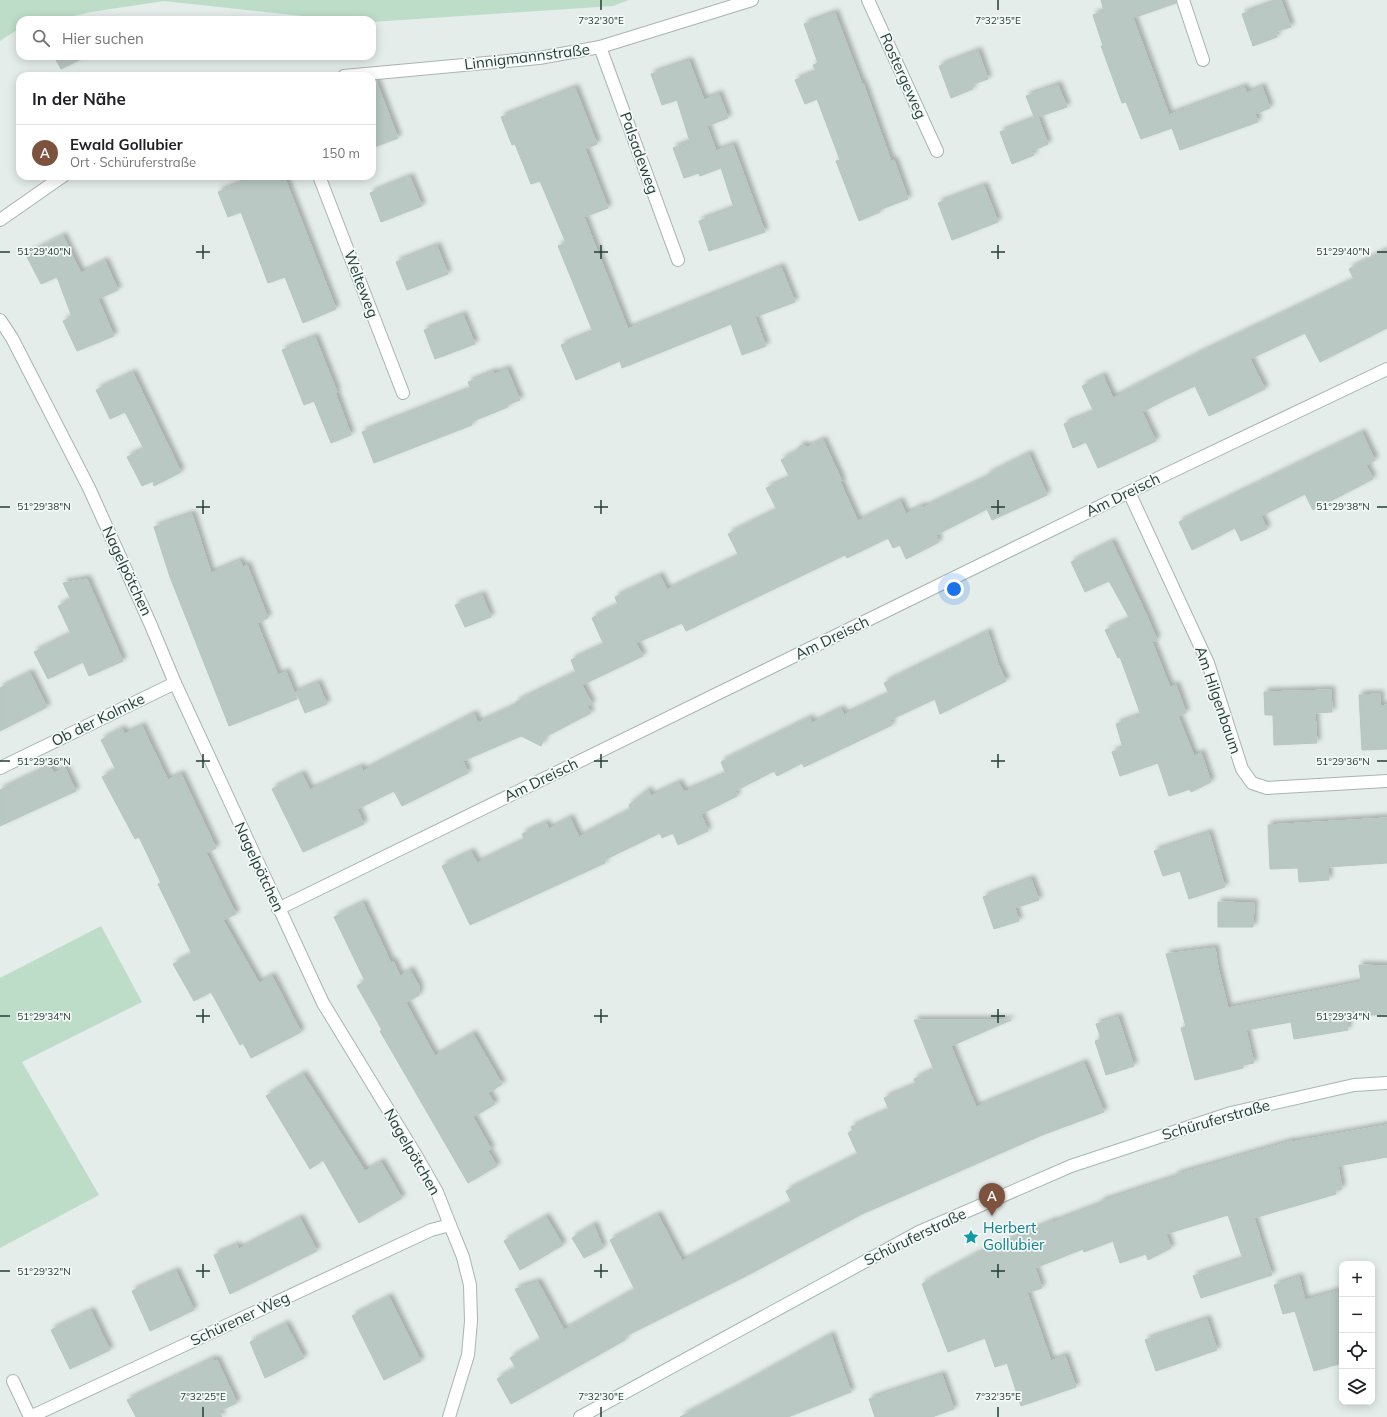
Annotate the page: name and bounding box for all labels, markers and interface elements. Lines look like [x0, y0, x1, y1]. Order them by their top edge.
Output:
text: 7°32'30"E [578, 14, 624, 27]
text: 7°32'35"E [975, 14, 1021, 27]
search box [16, 16, 376, 60]
icon: search [30, 27, 52, 49]
text: Hier suchen [62, 29, 144, 48]
street label: Rostergeweg [876, 30, 931, 122]
street label: Linnigmannstraße [463, 39, 591, 74]
text: In der Nähe [32, 88, 126, 109]
street label: Palsadeweg [616, 109, 663, 196]
text: Ewald Gollubier [70, 135, 183, 154]
text: A [40, 145, 50, 161]
text: 150 m [322, 145, 360, 161]
text: Ort · Schüruferstraße [70, 154, 196, 170]
text: 51°29'40"N [17, 245, 71, 258]
text: 51°29'40"N [1316, 245, 1370, 258]
street label: Welteweg [340, 247, 383, 320]
street label: Am Dreisch [1083, 468, 1163, 521]
text: 51°29'38"N [17, 500, 71, 513]
text: 51°29'38"N [1316, 500, 1370, 513]
street label: Nagelpötchen [98, 523, 157, 619]
your location [944, 579, 964, 599]
street label: Am Dreisch [792, 611, 872, 664]
street label: Am Hilgenbaum [1191, 644, 1246, 756]
street label: Ob der Kolmke [48, 689, 147, 750]
street label: Am Dreisch [501, 753, 581, 806]
text: 51°29'36"N [17, 755, 71, 768]
text: 51°29'36"N [1316, 755, 1370, 768]
street label: Nagelpötchen [230, 819, 289, 915]
text: 51°29'34"N [17, 1010, 71, 1023]
text: 51°29'34"N [1316, 1010, 1370, 1023]
street label: Schüruferstraße [1160, 1095, 1272, 1144]
street label: Nagelpötchen [380, 1105, 445, 1198]
pin: A [979, 1183, 1005, 1216]
street label: Schüruferstraße [861, 1204, 969, 1270]
place label: Herbert Gollubier [983, 1218, 1045, 1254]
place icon: Herbert Gollubier [962, 1228, 980, 1246]
map controls [1339, 1261, 1375, 1405]
button: + [1339, 1261, 1375, 1297]
text: 51°29'32"N [17, 1265, 71, 1278]
street label: Schürener Weg [187, 1287, 292, 1350]
button: − [1339, 1297, 1375, 1333]
button: locate [1339, 1333, 1375, 1369]
button: layers [1339, 1369, 1375, 1405]
text: 7°32'25"E [180, 1390, 226, 1403]
text: 7°32'30"E [578, 1390, 624, 1403]
text: 7°32'35"E [975, 1390, 1021, 1403]

